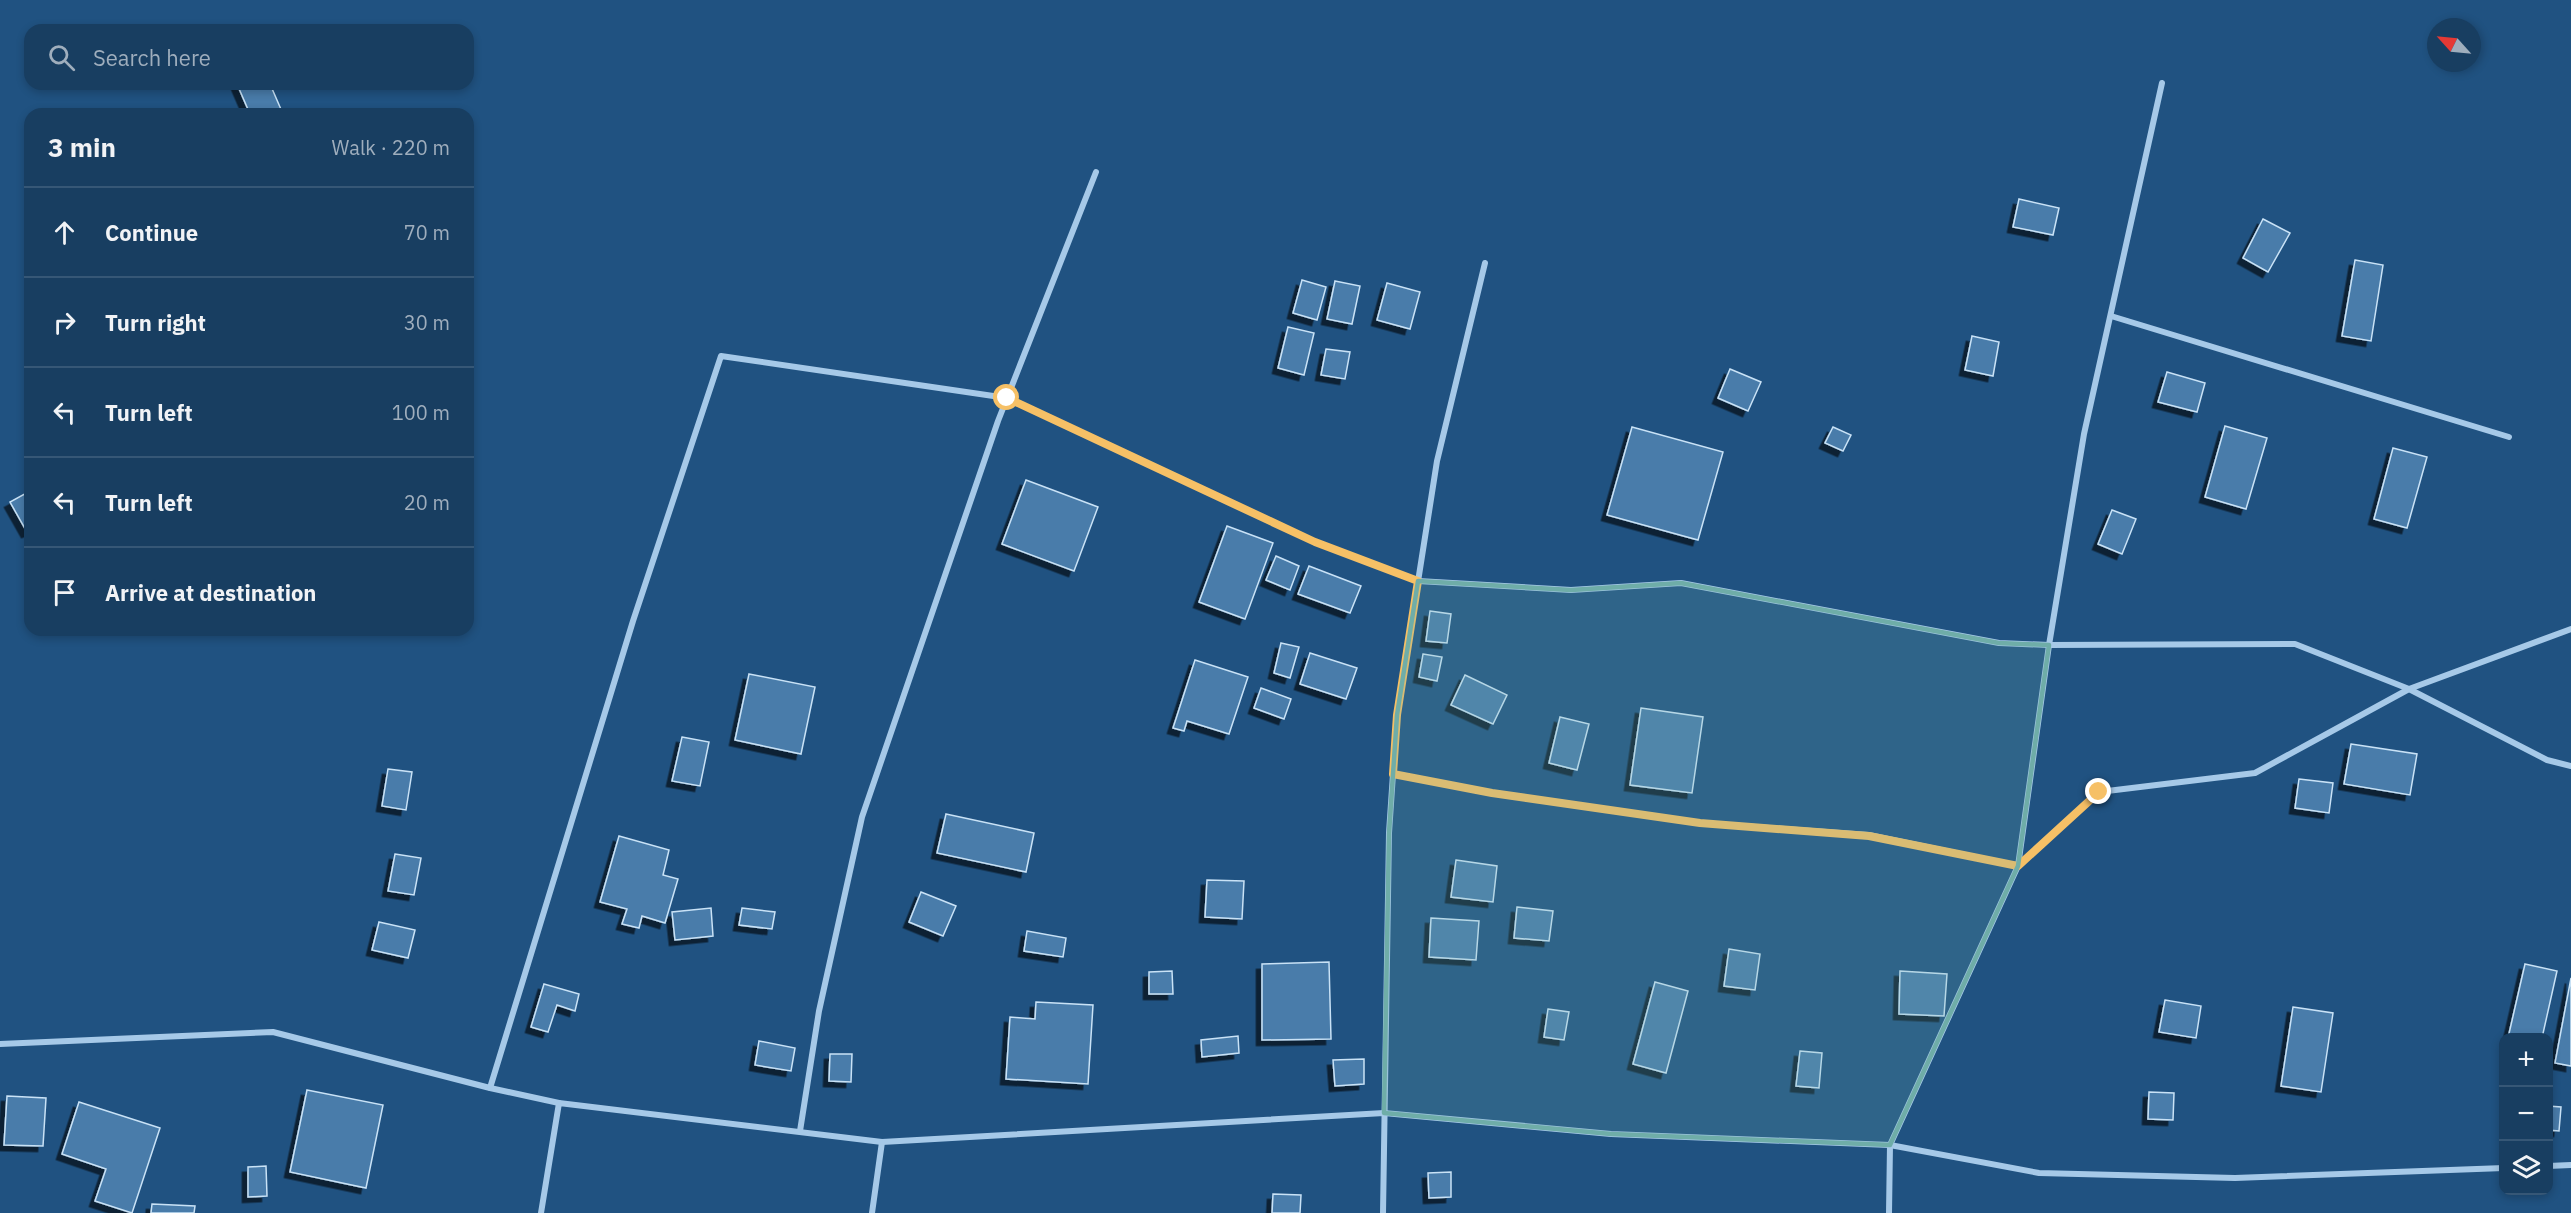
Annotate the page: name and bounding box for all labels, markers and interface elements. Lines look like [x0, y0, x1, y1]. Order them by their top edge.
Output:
north arrow [2427, 18, 2481, 72]
search box [24, 24, 474, 90]
icon: search [45, 41, 78, 74]
text: Search here [93, 43, 211, 72]
text: 3 min [48, 130, 116, 164]
text: Walk · 220 m [332, 134, 450, 161]
icon: ahead [48, 216, 81, 249]
text: Continue [105, 218, 198, 247]
text: 70 m [404, 219, 450, 246]
icon: right [48, 306, 81, 339]
text: Turn right [105, 308, 206, 337]
text: 30 m [404, 309, 450, 336]
route start [993, 384, 1019, 410]
icon: left [48, 396, 81, 429]
text: Turn left [105, 398, 193, 427]
text: 100 m [392, 399, 450, 426]
icon: left [48, 486, 81, 519]
text: Turn left [105, 488, 193, 517]
text: 20 m [404, 489, 450, 516]
icon: arrive [48, 576, 81, 609]
text: Arrive at destination [105, 578, 316, 607]
route end [2085, 778, 2111, 804]
map controls [2499, 1033, 2553, 1195]
button: + [2499, 1033, 2553, 1087]
button: − [2499, 1087, 2553, 1141]
button: layers [2499, 1141, 2553, 1195]

